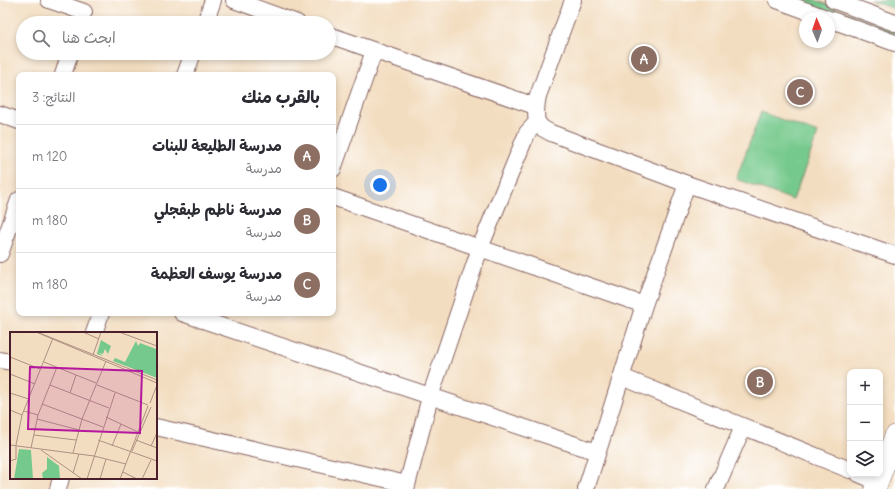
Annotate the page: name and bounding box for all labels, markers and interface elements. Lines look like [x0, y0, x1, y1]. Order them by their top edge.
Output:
north arrow [799, 12, 835, 48]
search box [16, 16, 336, 60]
icon: search [30, 27, 52, 49]
text: ابحث هنا [62, 28, 116, 47]
pin: A [631, 44, 657, 74]
pin: C [787, 77, 813, 107]
text: بالقرب منك [241, 86, 320, 108]
text: النتائج: 3 [32, 89, 75, 106]
text: مدرسة الطليعة للبنات [152, 136, 282, 155]
text: 120 m [32, 148, 67, 165]
text: A [303, 148, 311, 165]
text: مدرسة [246, 160, 282, 177]
your location [370, 175, 390, 195]
text: مدرسة ناطم طبقجلي [154, 200, 282, 219]
text: 180 m [32, 212, 68, 229]
text: B [303, 212, 311, 229]
text: مدرسة [246, 224, 282, 241]
text: مدرسة يوسف العظمة [151, 264, 282, 283]
text: 180 m [32, 276, 68, 293]
text: C [303, 276, 311, 293]
text: مدرسة [246, 288, 282, 305]
inset map [10, 332, 157, 479]
pin: B [747, 367, 773, 397]
map controls [847, 369, 883, 477]
button: + [847, 369, 883, 405]
button: − [847, 405, 883, 441]
button: layers [847, 441, 883, 477]

